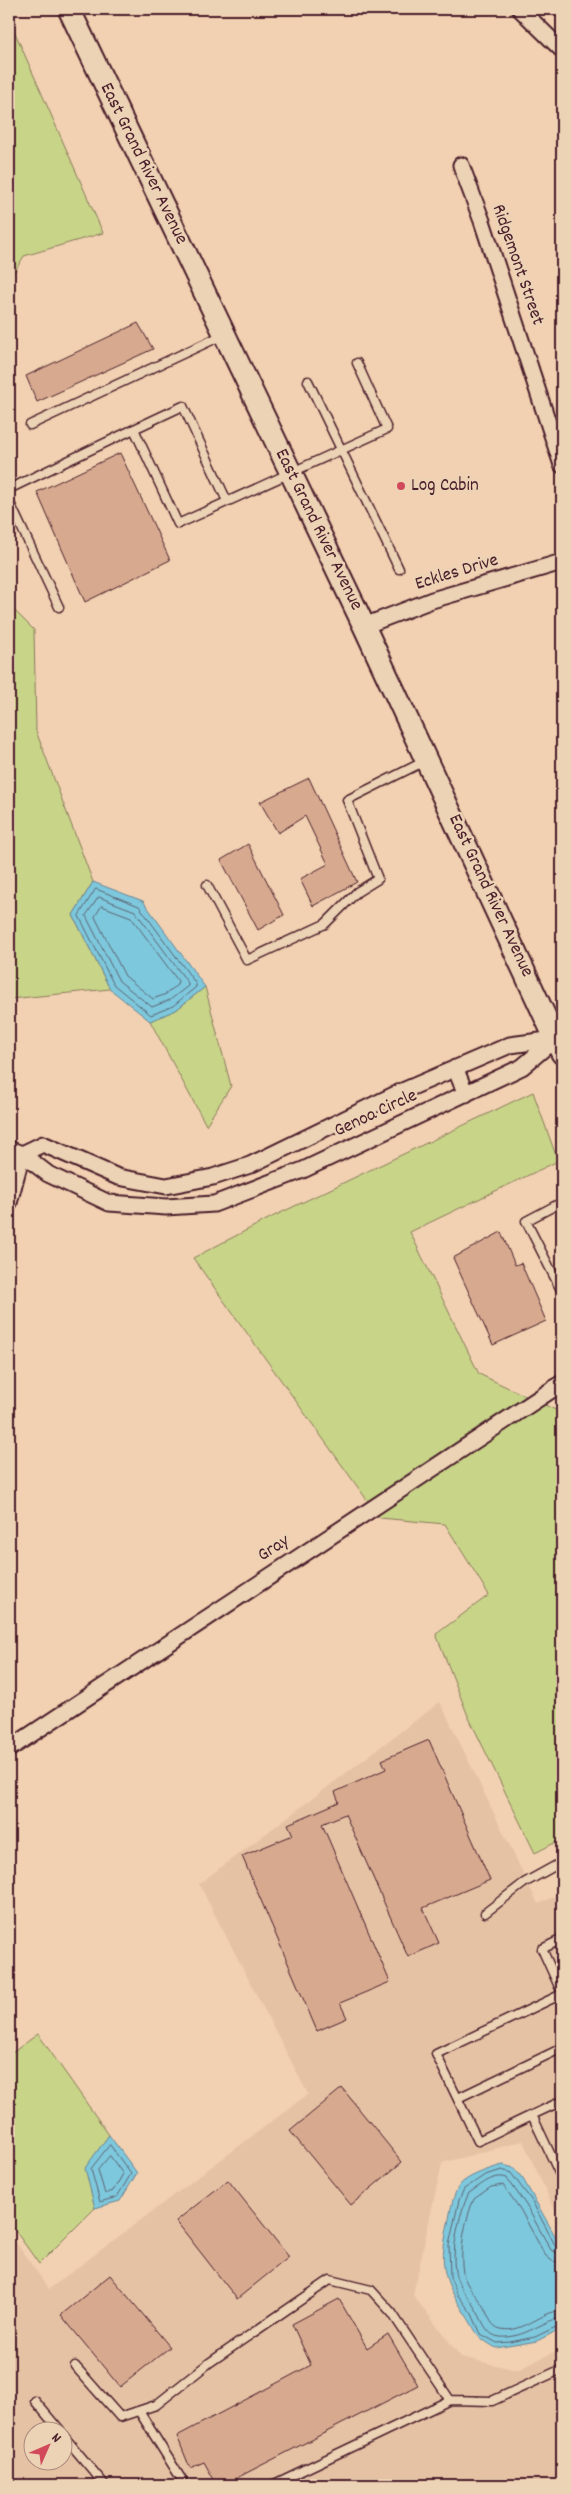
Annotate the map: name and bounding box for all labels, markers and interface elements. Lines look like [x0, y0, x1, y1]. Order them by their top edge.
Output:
street label: East Grand River Avenue [92, 79, 194, 249]
street label: Ridgemont Street [484, 201, 550, 329]
street label: East Grand River Avenue [267, 445, 369, 615]
place label: Log Cabin [411, 473, 479, 500]
marker: Log Cabin [395, 480, 407, 492]
street label: Eckles Drive [412, 548, 502, 598]
street label: East Grand River Avenue [440, 810, 540, 982]
street label: Genoa Circle [330, 1083, 422, 1145]
street label: Gray [253, 1528, 296, 1569]
north arrow [22, 2422, 72, 2472]
text: N [46, 2429, 65, 2448]

